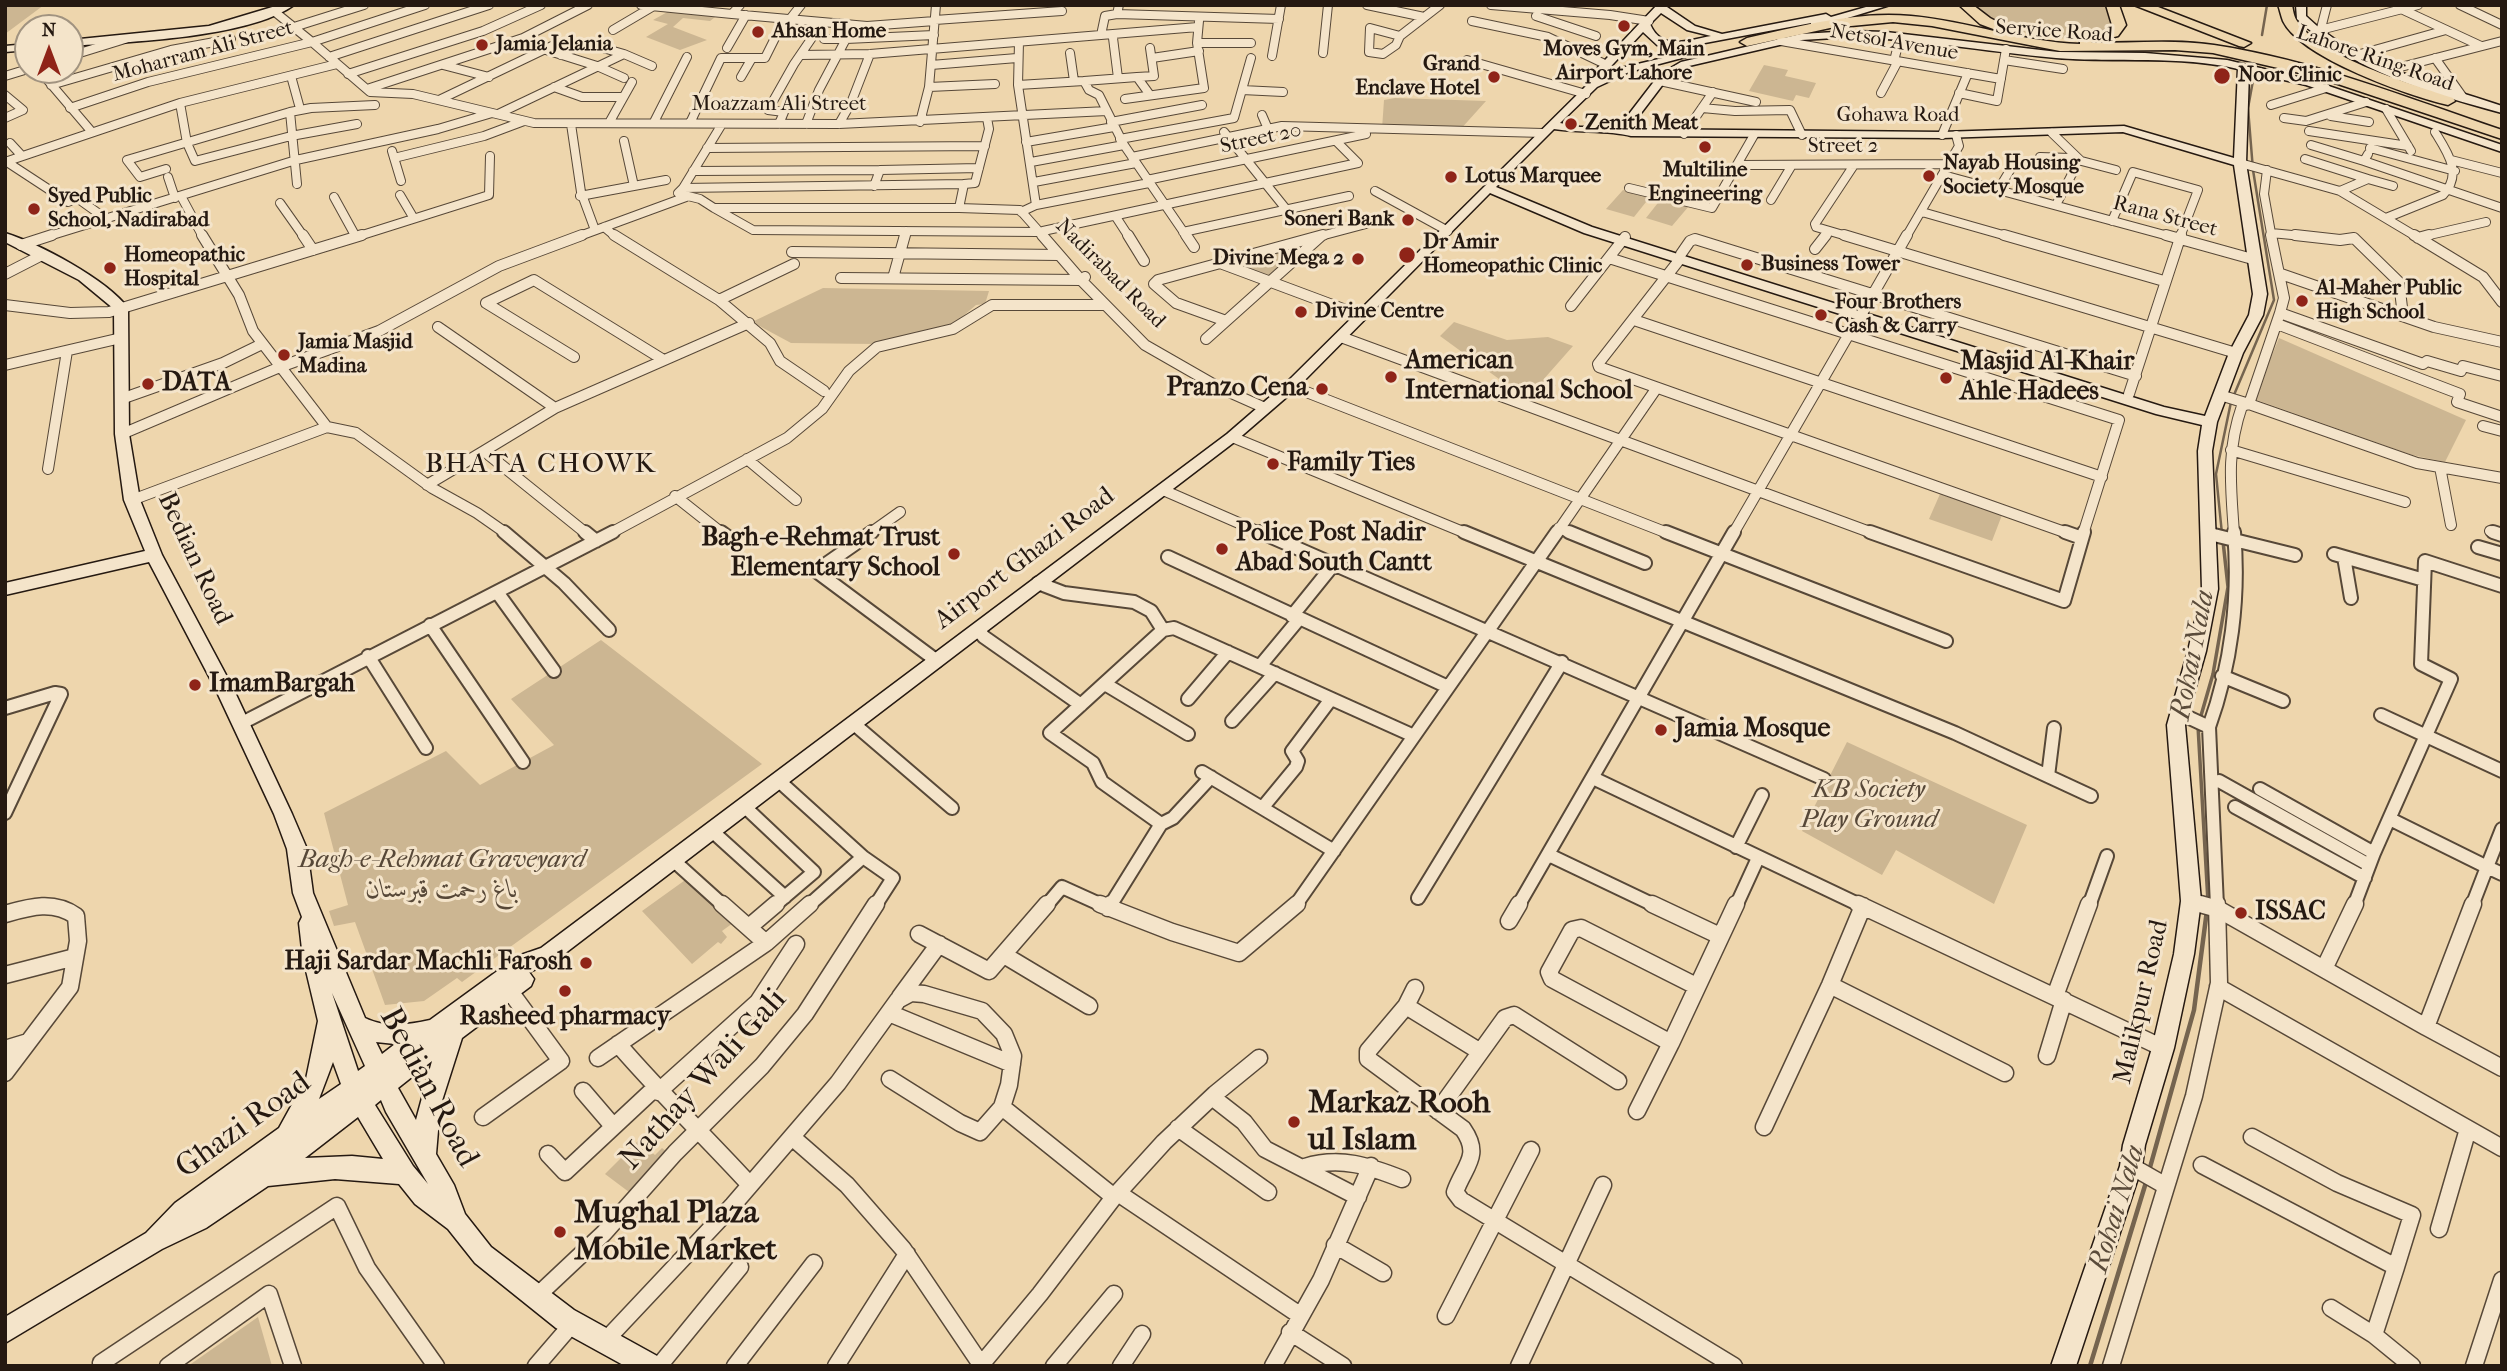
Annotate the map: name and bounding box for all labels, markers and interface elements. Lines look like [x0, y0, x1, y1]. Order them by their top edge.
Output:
north arrow [14, 14, 84, 84]
street label: Service Road [1994, 15, 2114, 49]
street label: Moharram Ali Street [110, 16, 296, 88]
marker: Moves Gym, Main Airport Lahore [1616, 18, 1632, 34]
text: N [42, 19, 56, 41]
place label: Ahsan Home [772, 19, 886, 45]
street label: Netsol Avenue [1828, 19, 1960, 67]
street label: Lahore Ring Road [2293, 20, 2457, 98]
marker: Ahsan Home [750, 24, 766, 40]
place label: Jamia Jelania [496, 32, 612, 58]
marker: Jamia Jelania [474, 37, 490, 53]
place label: Moves Gym, Main Airport Lahore [1543, 37, 1705, 87]
place label: Grand Enclave Hotel [1355, 52, 1480, 102]
place label: Noor Clinic [2238, 63, 2342, 89]
marker: Noor Clinic [2212, 66, 2232, 86]
marker: Grand Enclave Hotel [1486, 69, 1502, 85]
street label: Moazzam Ali Street [691, 92, 867, 118]
street label: Gohawa Road [1837, 103, 1959, 129]
place label: Zenith Meat [1585, 111, 1698, 137]
marker: Zenith Meat [1563, 116, 1579, 132]
street label: Street 20 [1218, 118, 1304, 160]
street label: Street 2 [1808, 134, 1878, 160]
marker: Multiline Engineering [1697, 139, 1713, 155]
place label: Nayab Housing Society Mosque [1943, 151, 2084, 201]
place label: Multiline Engineering [1648, 158, 1762, 208]
place label: Lotus Marquee [1465, 164, 1601, 190]
marker: Nayab Housing Society Mosque [1921, 168, 1937, 184]
marker: Lotus Marquee [1443, 169, 1459, 185]
place label: Syed Public School, Nadirabad [48, 184, 209, 234]
street label: Rana Street [2110, 191, 2220, 243]
marker: Syed Public School, Nadirabad [26, 201, 42, 217]
place label: Soneri Bank [1284, 207, 1394, 233]
marker: Soneri Bank [1400, 212, 1416, 228]
street label: Nadirabad Road [1050, 214, 1170, 334]
place label: Dr Amir Homeopathic Clinic [1423, 230, 1602, 280]
place label: Homeopathic Hospital [124, 243, 245, 293]
marker: Dr Amir Homeopathic Clinic [1397, 245, 1417, 265]
place label: Divine Mega 2 [1213, 246, 1344, 272]
marker: Divine Mega 2 [1350, 251, 1366, 267]
place label: Business Tower [1761, 252, 1900, 278]
marker: Business Tower [1739, 257, 1755, 273]
marker: Homeopathic Hospital [102, 260, 118, 276]
place label: Al-Maher Public High School [2316, 276, 2462, 326]
place label: Four Brothers Cash & Carry [1835, 290, 1961, 340]
marker: Al-Maher Public High School [2294, 293, 2310, 309]
place label: Divine Centre [1315, 299, 1444, 325]
marker: Divine Centre [1293, 304, 1309, 320]
marker: Four Brothers Cash & Carry [1813, 307, 1829, 323]
place label: Jamia Masjid Madina [298, 330, 413, 380]
place label: American International School [1405, 346, 1633, 408]
marker: Jamia Masjid Madina [276, 347, 292, 363]
place label: Masjid Al-Khair Ahle Hadees [1960, 347, 2134, 408]
place label: DATA [162, 368, 231, 400]
marker: American International School [1383, 369, 1399, 385]
marker: Masjid Al-Khair Ahle Hadees [1938, 370, 1954, 386]
place label: Pranzo Cena [1166, 373, 1308, 405]
marker: DATA [140, 376, 156, 392]
marker: Pranzo Cena [1314, 381, 1330, 397]
district label: BHATA CHOWK [426, 448, 656, 482]
place label: Family Ties [1287, 448, 1415, 480]
marker: Family Ties [1265, 456, 1281, 472]
street label: Airport Ghazi Road [929, 481, 1121, 637]
street label: Bedian Road [150, 488, 238, 630]
place label: Police Post Nadir Abad South Cantt [1236, 518, 1432, 580]
place label: Bagh-e-Rehmat Trust Elementary School [701, 523, 940, 584]
marker: Police Post Nadir Abad South Cantt [1214, 541, 1230, 557]
marker: Bagh-e-Rehmat Trust Elementary School [946, 546, 962, 562]
water label: Rohai Nala [2165, 587, 2223, 723]
place label: ImamBargah [209, 669, 355, 701]
marker: ImamBargah [187, 677, 203, 693]
place label: Jamia Mosque [1675, 714, 1830, 746]
marker: Jamia Mosque [1653, 722, 1669, 738]
park label: KB Society Play Ground [1800, 775, 1938, 836]
park label: Bagh-e-Rehmat Graveyard باغ رحمت قبرستان [298, 845, 586, 906]
place label: ISSAC [2255, 897, 2326, 929]
marker: ISSAC [2233, 905, 2249, 921]
street label: Malikpur Road [2108, 917, 2176, 1087]
place label: Haji Sardar Machli Farosh [284, 947, 572, 979]
marker: Haji Sardar Machli Farosh [578, 955, 594, 971]
street label: Nathay Wali Gali [612, 981, 796, 1179]
marker: Rasheed pharmacy [557, 983, 573, 999]
street label: Bedian Road [370, 1002, 486, 1174]
place label: Rasheed pharmacy [459, 1002, 671, 1034]
street label: Ghazi Road [169, 1064, 319, 1188]
place label: Markaz Rooh ul Islam [1308, 1085, 1491, 1160]
marker: Markaz Rooh ul Islam [1286, 1114, 1302, 1130]
water label: Rohai Nala [2083, 1141, 2153, 1277]
place label: Mughal Plaza Mobile Market [574, 1195, 777, 1270]
marker: Mughal Plaza Mobile Market [552, 1224, 568, 1240]

